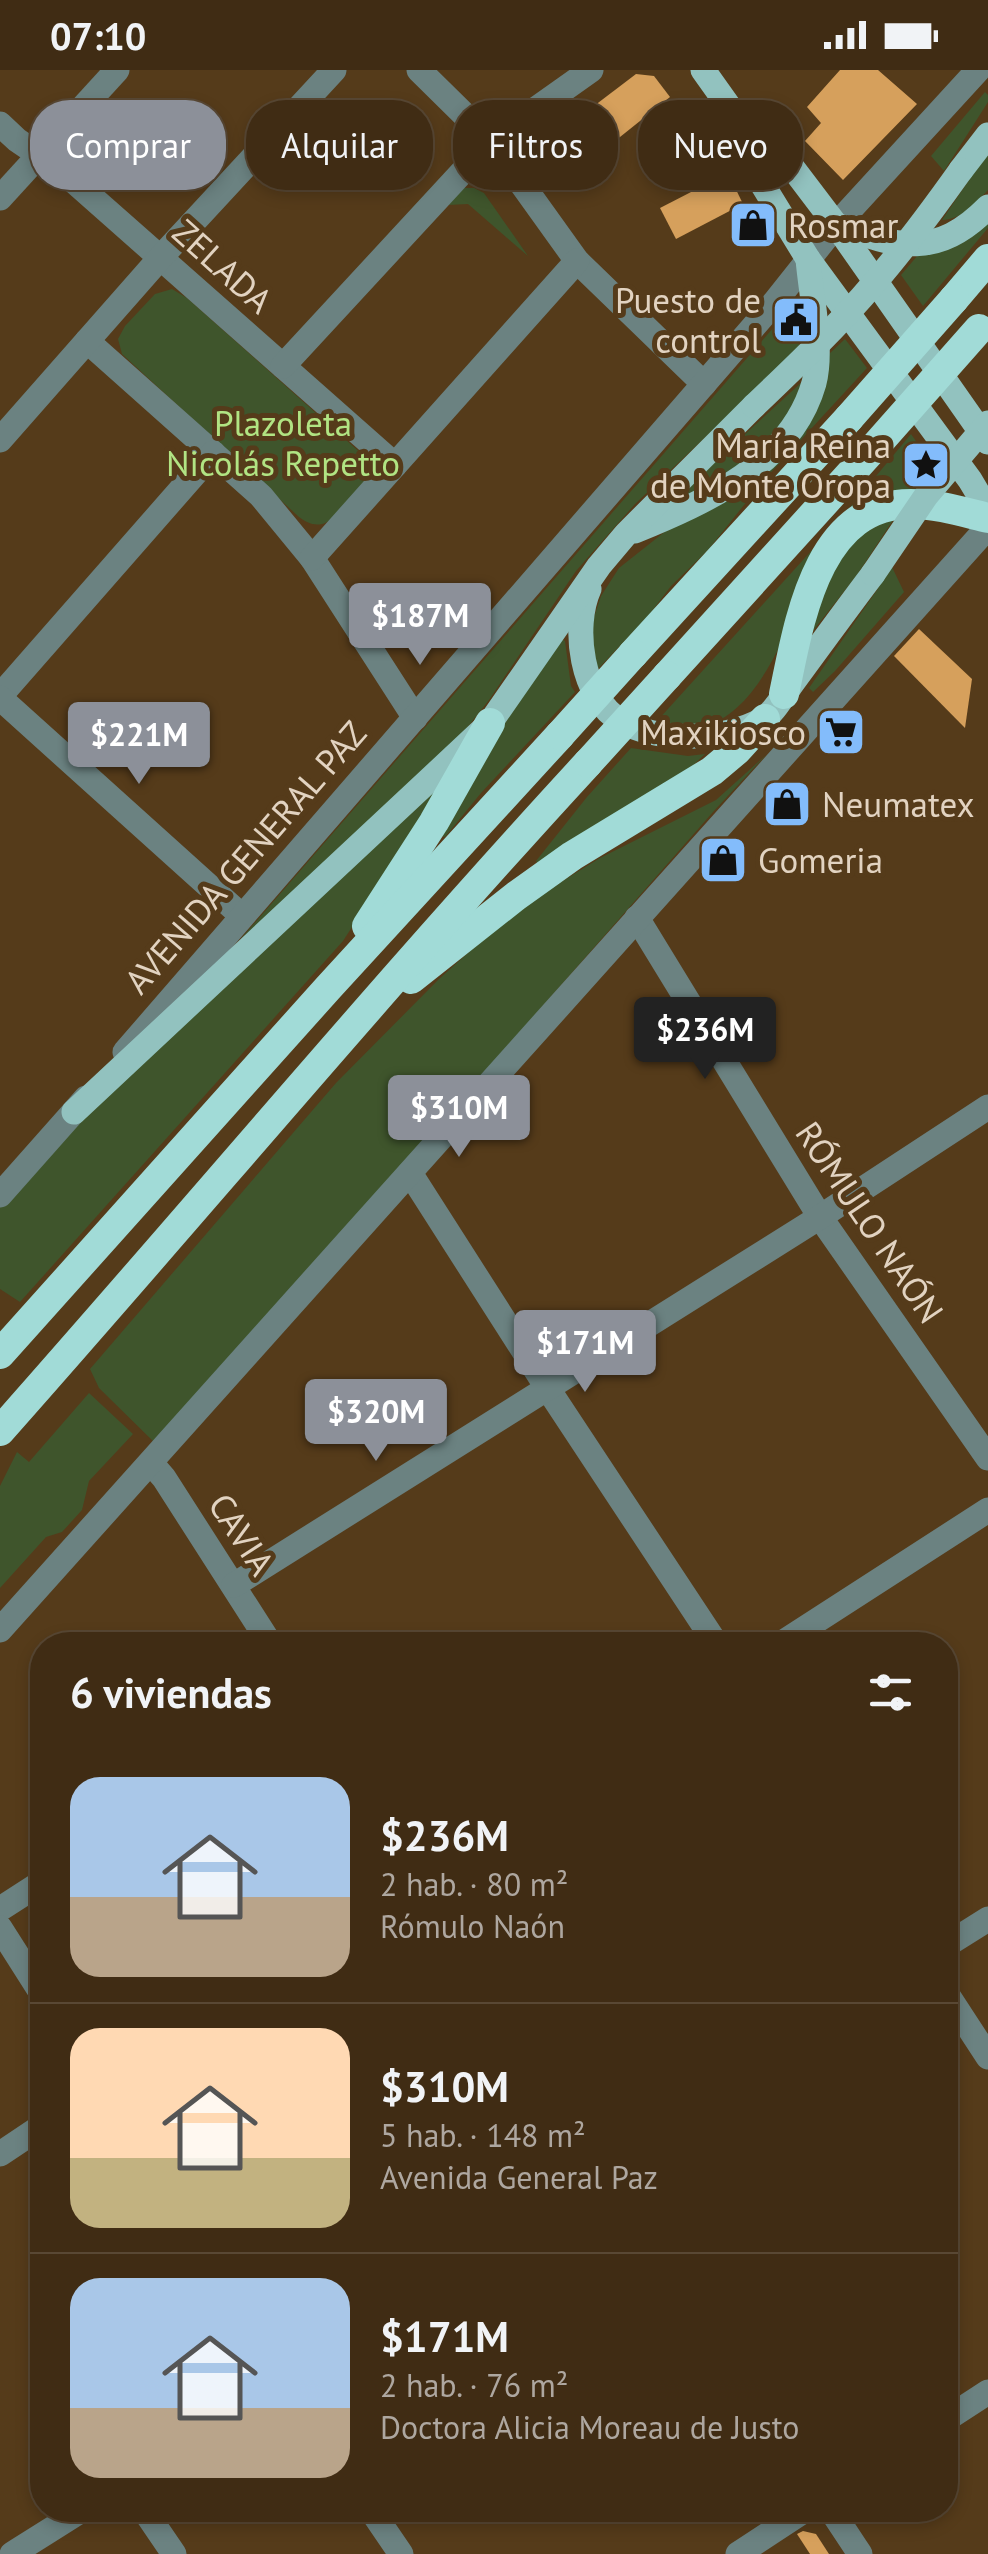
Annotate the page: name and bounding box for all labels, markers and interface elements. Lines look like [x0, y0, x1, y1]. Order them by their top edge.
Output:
text: 07:10 [50, 11, 146, 60]
chip: Comprar [30, 100, 226, 190]
chip: Alquilar [246, 100, 433, 190]
chip: Filtros [453, 100, 618, 190]
chip: Nuevo [638, 100, 803, 190]
shop icon: Rosmar [727, 199, 779, 251]
place label: Rosmar [788, 202, 898, 248]
street label: ZELADA [163, 209, 283, 323]
place label: Puesto de control [615, 277, 761, 363]
public building icon: Puesto de control [770, 294, 822, 346]
park label: Plazoleta Nicolás Repetto [166, 400, 400, 486]
place label: María Reina de Monte Oropa [650, 422, 891, 508]
place icon: María Reina de Monte Oropa [900, 439, 952, 491]
pin: $187M [350, 583, 490, 668]
text: $187M [371, 594, 469, 636]
pin: $221M [69, 702, 209, 787]
supermarket icon: Maxikiosco [815, 706, 867, 758]
place label: Maxikiosco [640, 709, 806, 755]
street label: AVENIDA GENERAL PAZ [114, 711, 376, 1003]
text: $221M [90, 713, 188, 755]
shop icon: Neumatex [761, 778, 813, 830]
place label: Neumatex [822, 781, 974, 827]
shop icon: Gomeria [697, 834, 749, 886]
place label: Gomeria [758, 837, 883, 883]
pin: $236M [635, 997, 775, 1082]
text: $236M [656, 1008, 754, 1050]
pin: $310M [389, 1075, 529, 1160]
text: $310M [410, 1086, 508, 1128]
street label: RÓMULO NAÓN [786, 1112, 954, 1332]
pin: $171M [515, 1310, 655, 1395]
text: $171M [536, 1321, 634, 1363]
pin: $320M [306, 1379, 446, 1464]
text: $320M [327, 1390, 425, 1432]
street label: CAVIA [199, 1484, 286, 1584]
text: 6 viviendas [70, 1665, 272, 1720]
icon: filters [863, 1665, 918, 1720]
text: $236M [380, 1808, 509, 1863]
icon: home [150, 1817, 270, 1937]
text: 2 hab. · 80 m² [380, 1863, 568, 1905]
text: Rómulo Naón [380, 1905, 565, 1947]
text: $310M [380, 2059, 509, 2114]
icon: home [150, 2068, 270, 2188]
text: 5 hab. · 148 m² [380, 2114, 586, 2156]
text: Avenida General Paz [380, 2156, 658, 2198]
text: $171M [380, 2309, 509, 2364]
icon: home [150, 2318, 270, 2438]
text: 2 hab. · 76 m² [380, 2364, 568, 2406]
text: Doctora Alicia Moreau de Justo [380, 2406, 799, 2448]

